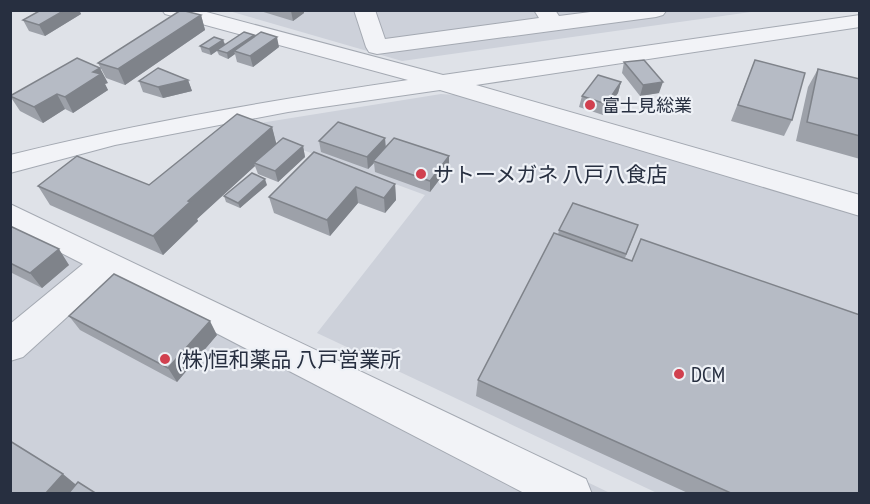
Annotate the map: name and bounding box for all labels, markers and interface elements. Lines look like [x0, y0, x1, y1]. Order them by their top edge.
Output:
place label: 富士見総業 [602, 94, 692, 117]
marker: 富士見総業 [583, 98, 597, 112]
place label: サトーメガネ 八戸八食店 [433, 161, 668, 188]
marker: サトーメガネ 八戸八食店 [414, 167, 428, 181]
place label: (株)恒和薬品 八戸営業所 [177, 346, 401, 373]
marker: (株)恒和薬品 八戸営業所 [158, 352, 172, 366]
place label: DCM [691, 361, 725, 388]
marker: DCM [672, 367, 686, 381]

